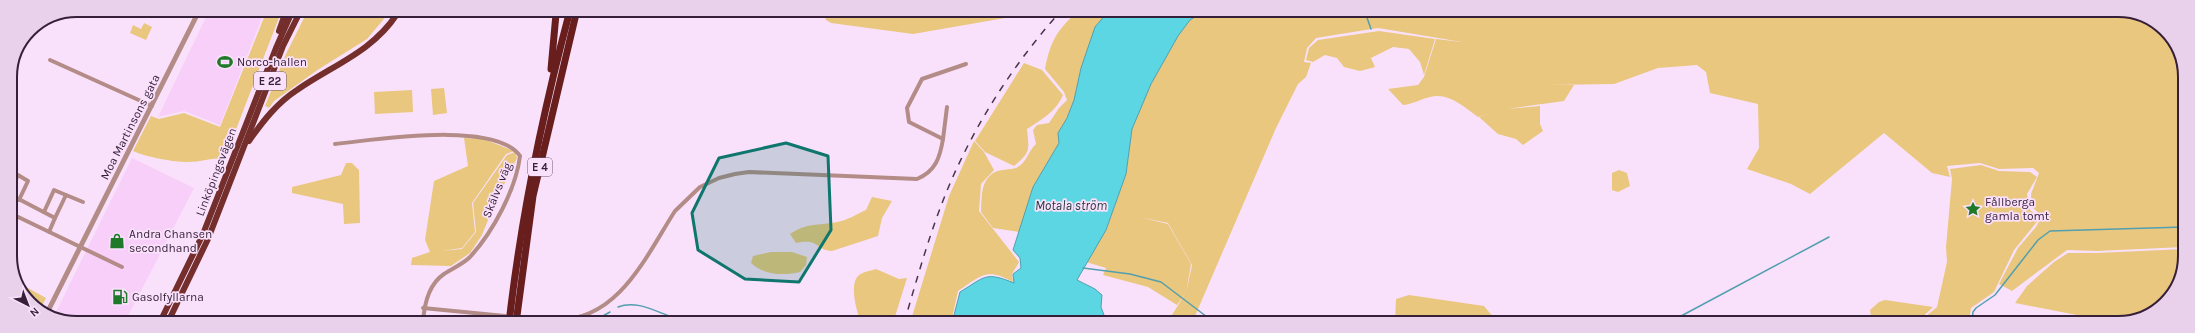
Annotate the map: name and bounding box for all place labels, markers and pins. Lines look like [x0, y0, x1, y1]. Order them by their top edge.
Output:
sports icon: Norco-hallen [216, 53, 234, 71]
place label: Norco-hallen [237, 55, 307, 69]
place label: Fållberga gamla tomt [1985, 195, 2050, 223]
place icon: Fållberga gamla tomt [1964, 200, 1982, 218]
place label: Andra Chansen secondhand [129, 227, 212, 255]
shop icon: Andra Chansen secondhand [108, 232, 126, 250]
fuel station icon: Gasolfyllarna [111, 288, 129, 306]
place label: Gasolfyllarna [132, 290, 204, 304]

